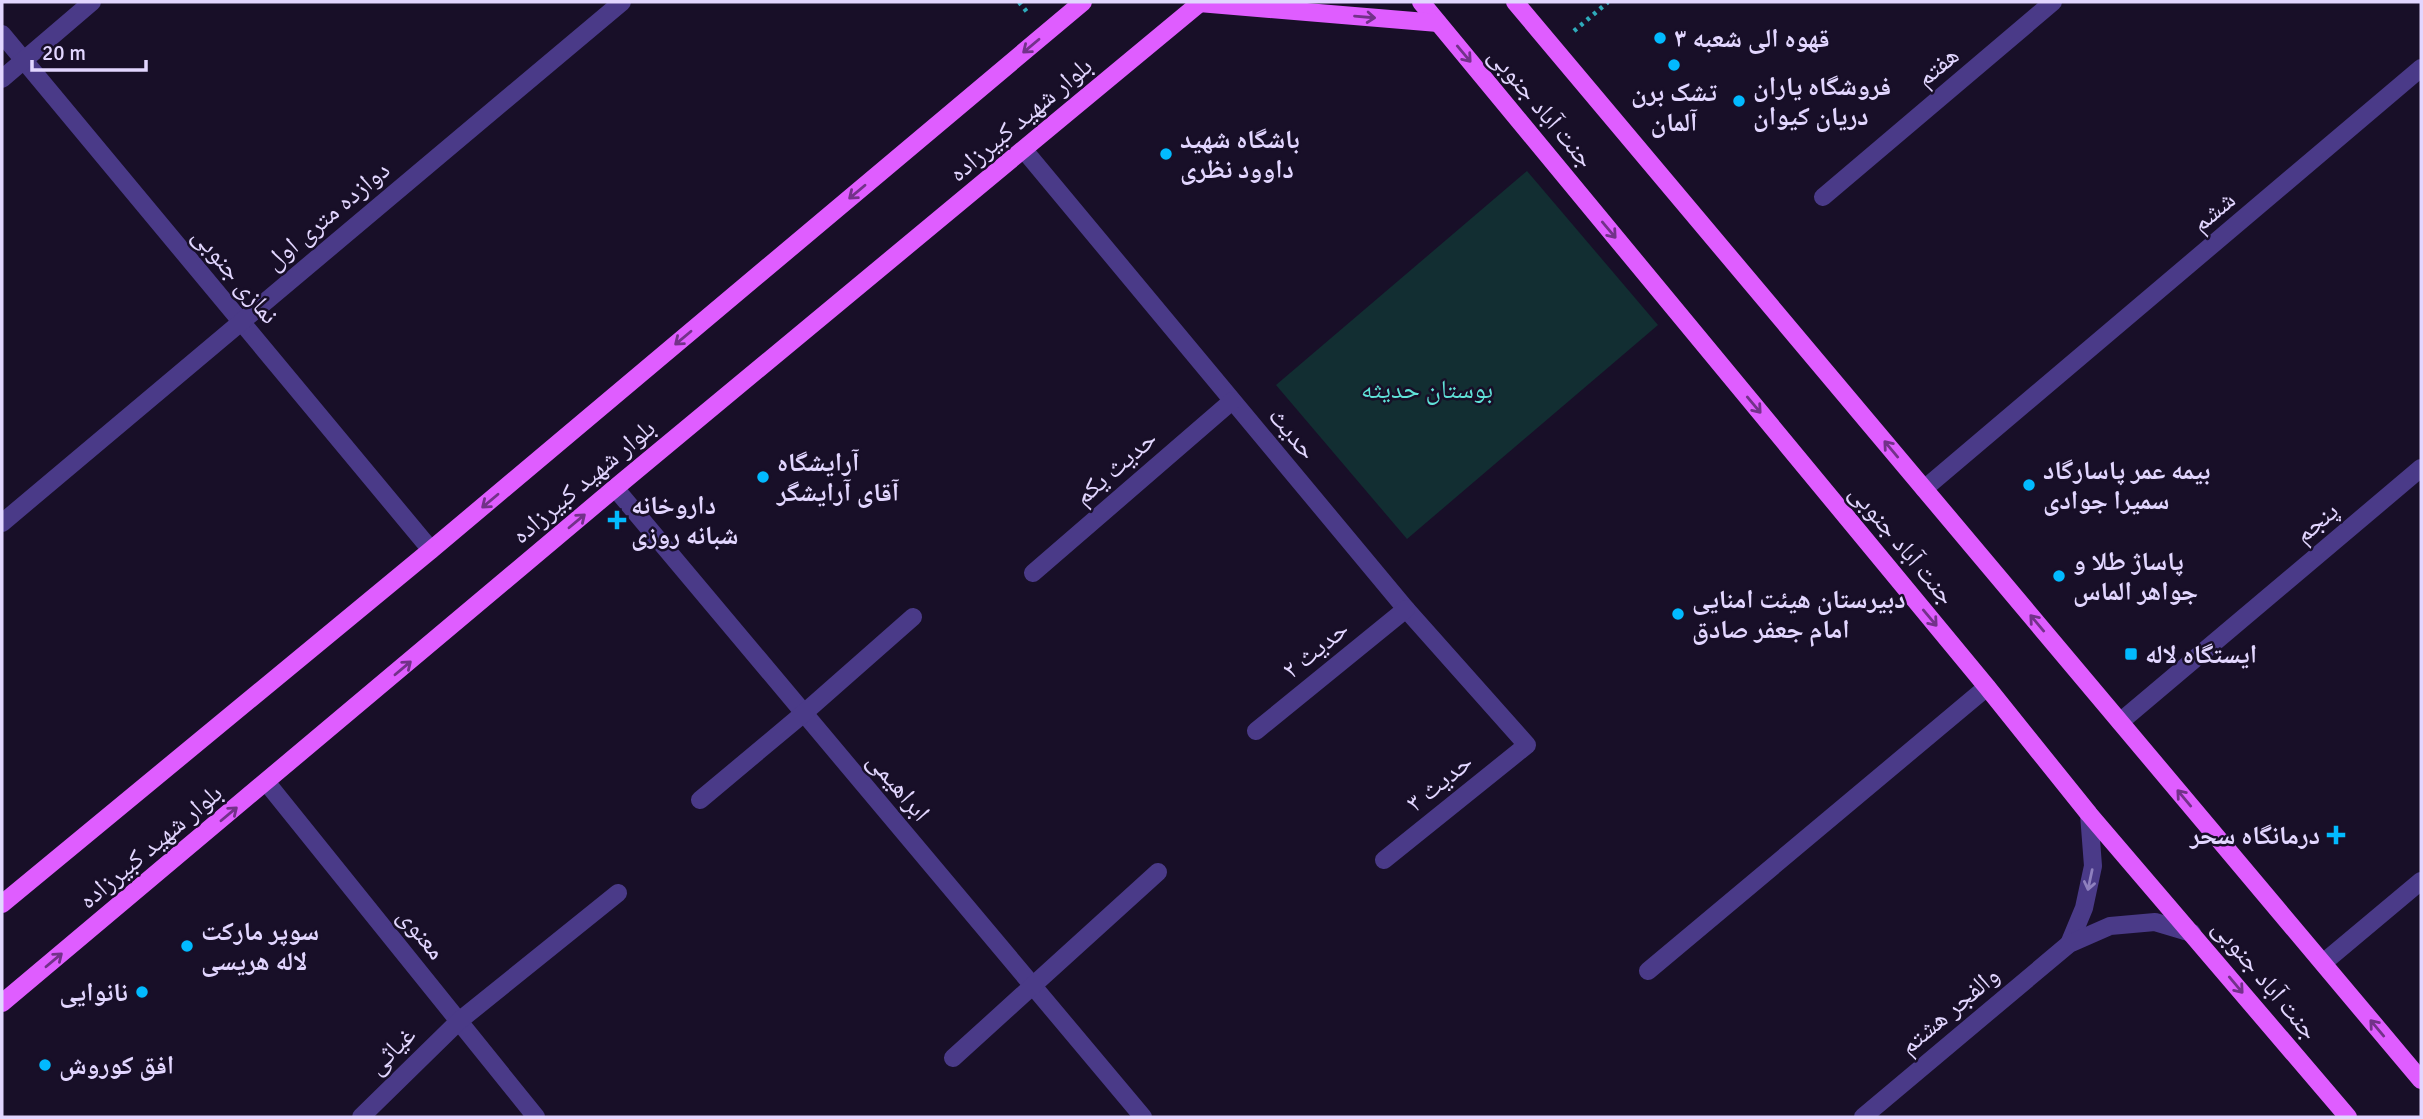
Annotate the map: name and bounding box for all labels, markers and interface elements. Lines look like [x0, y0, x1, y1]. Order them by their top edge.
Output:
one-way arrow [1353, 11, 1376, 24]
place label: قهوه الی شعبه ۳ [1674, 23, 1830, 55]
scale bar [32, 28, 145, 72]
marker: قهوه الی شعبه ۳ [1652, 30, 1668, 46]
one-way arrow [1022, 37, 1040, 53]
text: 20 m [42, 40, 86, 66]
street label: جنت آباد جنوبی [1481, 40, 1601, 175]
street label: هفتم [1910, 40, 1966, 94]
one-way arrow [1457, 45, 1472, 63]
street label: بلوار شهید کبیرزاده [942, 50, 1099, 189]
marker: تشک برن آلمان [1666, 57, 1682, 73]
place label: فروشگاه یاران دریان کیوان [1753, 71, 1891, 133]
place label: تشک برن آلمان [1631, 77, 1717, 139]
marker: فروشگاه یاران دریان کیوان [1731, 93, 1747, 109]
place label: باشگاه شهید داوود نظری [1180, 124, 1300, 186]
marker: باشگاه شهید داوود نظری [1158, 146, 1174, 162]
street label: دوازده متری اول [259, 154, 397, 277]
one-way arrow [848, 184, 866, 200]
street label: ششم [2185, 184, 2242, 239]
street label: نمازی جنوبی [185, 220, 285, 331]
one-way arrow [1601, 220, 1617, 238]
one-way arrow [674, 330, 692, 346]
park label: بوستان حدیثه [1361, 374, 1493, 406]
one-way arrow [1746, 396, 1762, 414]
street label: حدیث [1261, 401, 1323, 467]
street label: بلوار شهید کبیرزاده [505, 412, 662, 551]
street label: حدیث یکم [1068, 423, 1164, 512]
one-way arrow [1883, 441, 1899, 459]
place label: آرایشگاه آقای آرایشگر [776, 447, 900, 509]
place label: بیمه عمر پاسارگاد سمیرا جوادی [2043, 455, 2210, 517]
marker: آرایشگاه آقای آرایشگر [755, 469, 771, 485]
street label: جنت آباد جنوبی [1842, 477, 1962, 612]
marker: بیمه عمر پاسارگاد سمیرا جوادی [2021, 477, 2037, 493]
place label: داروخانه شبانه روزی [631, 490, 738, 552]
one-way arrow [481, 493, 499, 508]
street label: پنجم [2288, 495, 2345, 550]
marker: داروخانه شبانه روزی [609, 512, 625, 528]
one-way arrow [568, 513, 586, 529]
place label: پاساژ طلا و جواهر الماس [2073, 546, 2198, 608]
marker: پاساژ طلا و جواهر الماس [2051, 568, 2067, 584]
place label: دبیرستان هیئت امنایی امام جعفر صادق [1692, 584, 1906, 647]
marker: دبیرستان هیئت امنایی امام جعفر صادق [1670, 606, 1686, 622]
one-way arrow [1922, 609, 1938, 627]
street label: حدیث ۲ [1276, 613, 1355, 686]
one-way arrow [2029, 615, 2045, 633]
place label: ایستگاه لاله [2145, 639, 2257, 671]
marker: ایستگاه لاله [2123, 646, 2139, 662]
one-way arrow [394, 660, 412, 676]
street label: ابراهیمی [860, 745, 937, 828]
street label: حدیث ۳ [1400, 746, 1479, 819]
street label: بلوار شهید کبیرزاده [72, 777, 229, 916]
one-way arrow [2176, 789, 2192, 807]
one-way arrow [220, 806, 238, 822]
place label: درمانگاه سحر [2189, 820, 2320, 852]
marker: درمانگاه سحر [2326, 825, 2346, 845]
one-way arrow [2082, 868, 2096, 891]
street label: معنوی [390, 901, 452, 966]
street label: جنت آباد جنوبی [2205, 912, 2325, 1047]
place label: سوپر مارکت لاله هریسی [201, 916, 319, 978]
marker: سوپر مارکت لاله هریسی [179, 938, 195, 954]
one-way arrow [45, 952, 63, 967]
street label: والفجر هشتم [1893, 960, 2006, 1062]
one-way arrow [2228, 975, 2244, 993]
place label: نانوایی [59, 977, 128, 1009]
marker: نانوایی [134, 984, 150, 1000]
one-way arrow [2369, 1019, 2385, 1037]
street label: غیاثی [361, 1020, 423, 1082]
place label: افق کوروش [59, 1050, 174, 1082]
marker: افق کوروش [37, 1057, 53, 1073]

